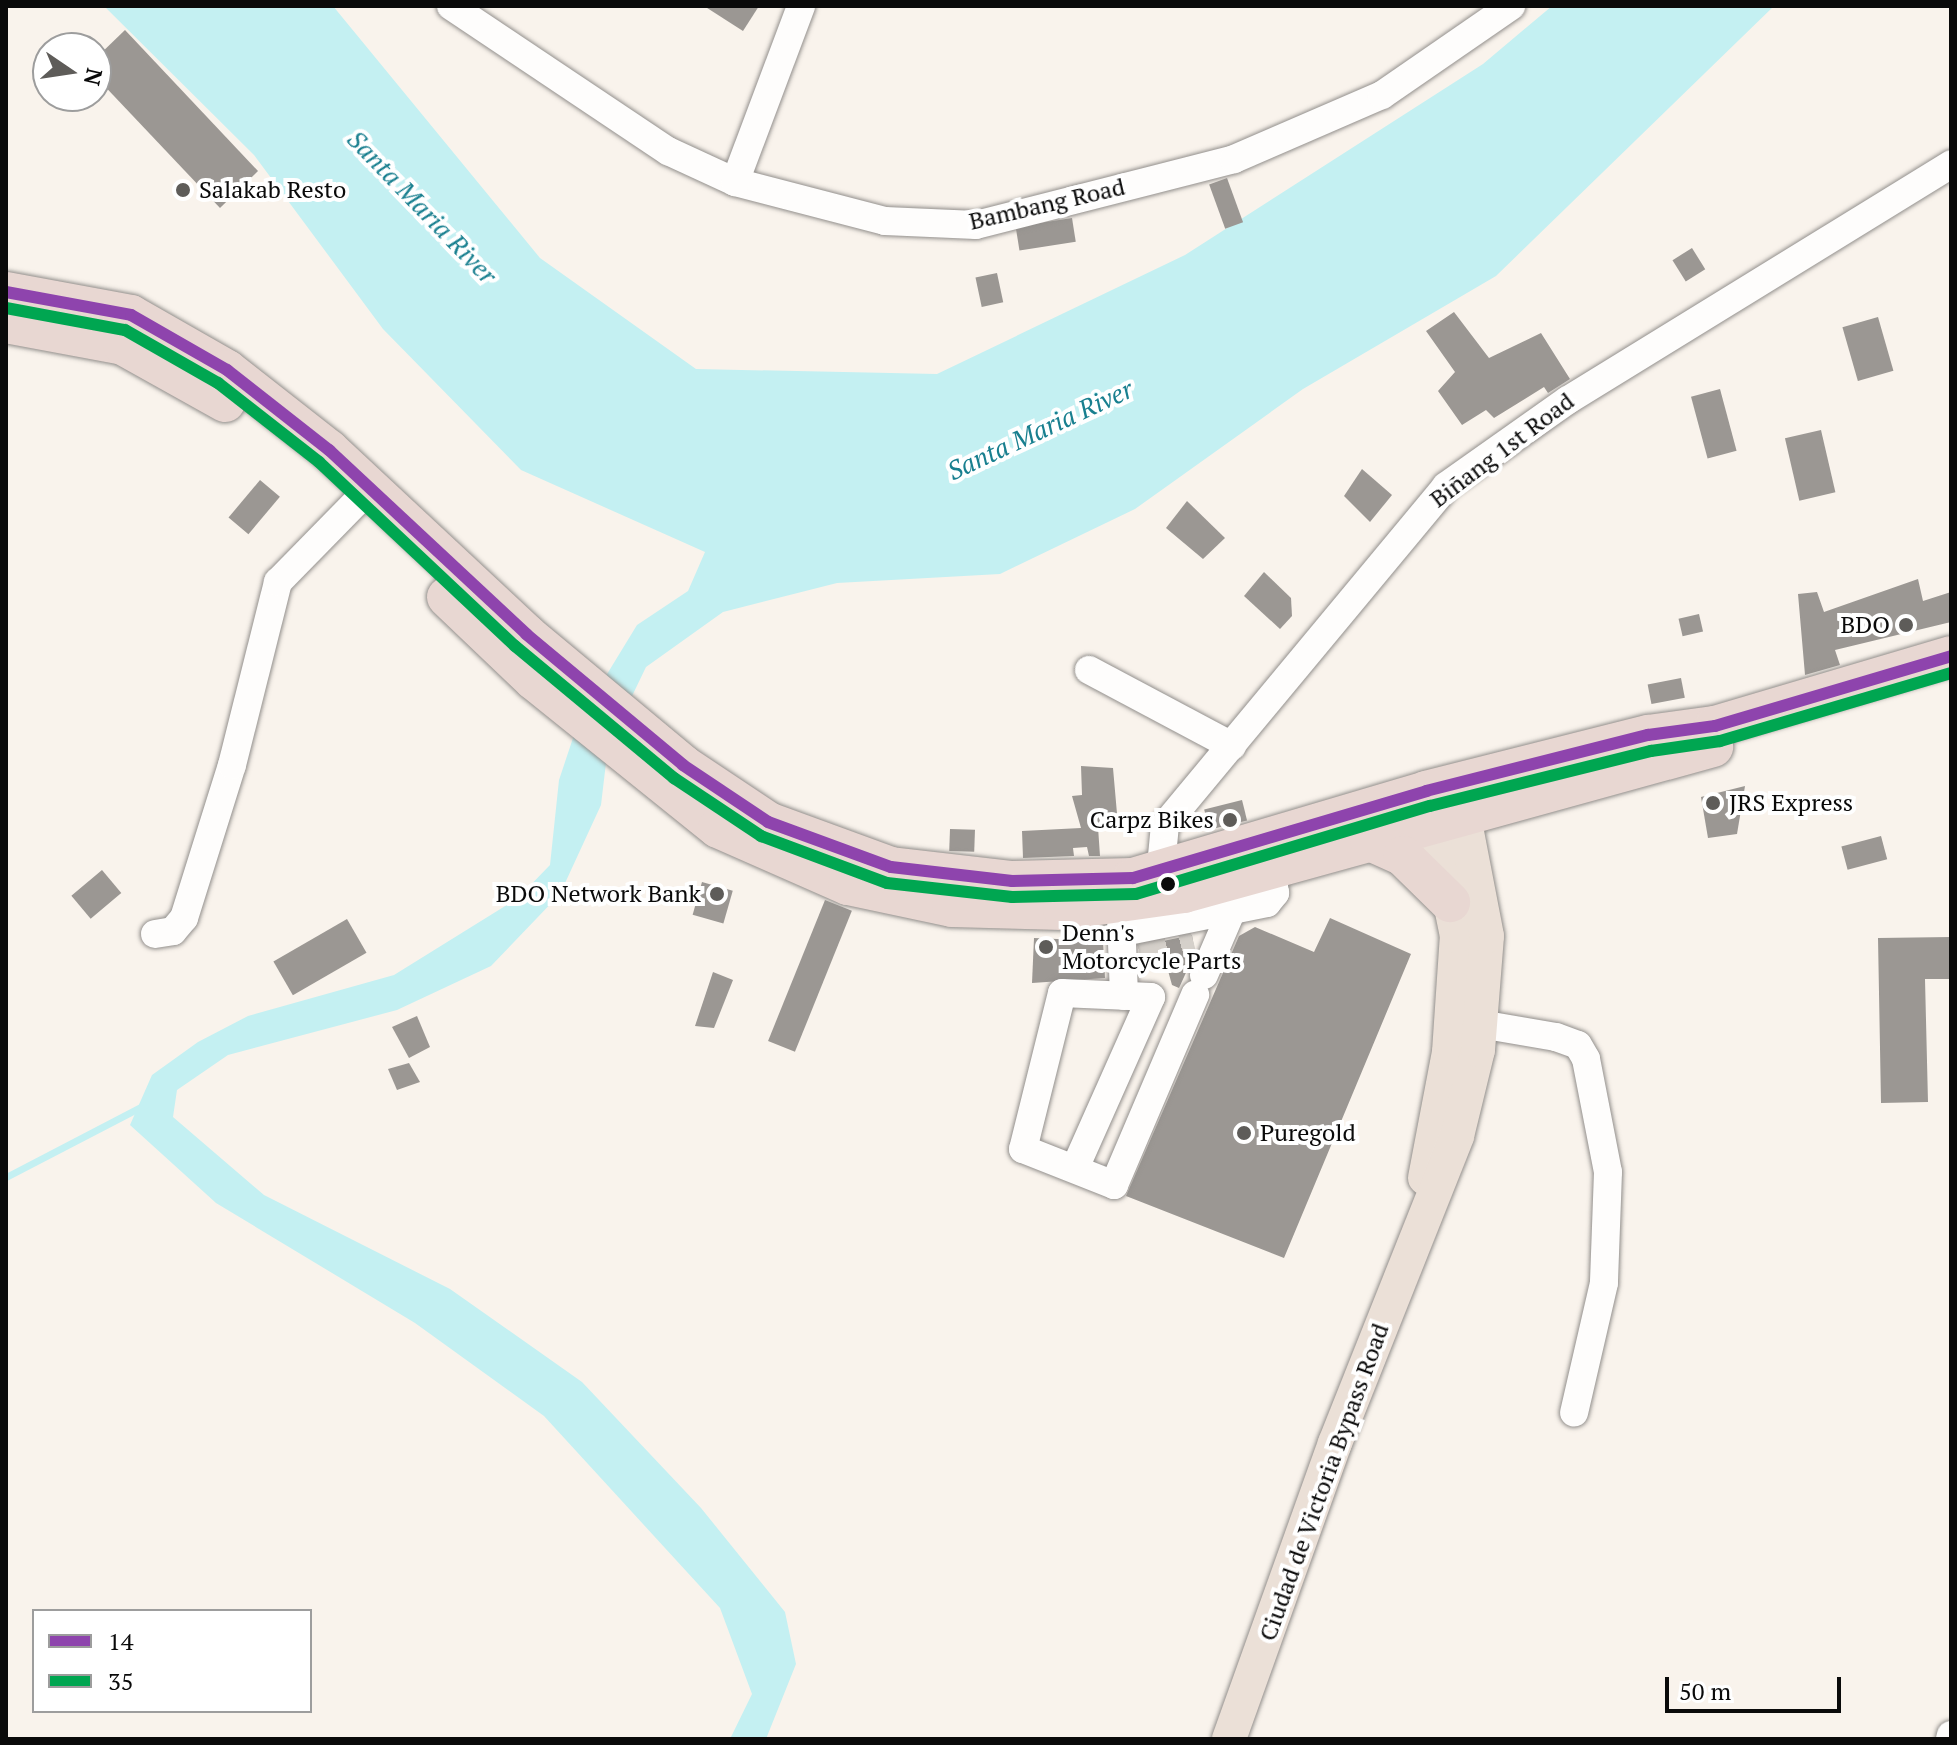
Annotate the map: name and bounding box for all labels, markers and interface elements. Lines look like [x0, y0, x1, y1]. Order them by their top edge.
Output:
north arrow [32, 32, 112, 112]
text: N [78, 66, 110, 88]
water label: Santa Maria River [341, 124, 503, 290]
street label: Bambang Road [966, 172, 1128, 236]
place label: Salakab Resto [199, 176, 346, 204]
marker: Salakab Resto [174, 181, 192, 199]
water label: Santa Maria River [942, 373, 1138, 487]
street label: Biñang 1st Road [1424, 387, 1580, 513]
place label: BDO [1840, 611, 1890, 639]
marker: BDO [1897, 616, 1915, 634]
place label: JRS Express [1729, 789, 1853, 817]
marker: JRS Express [1704, 794, 1722, 812]
place label: Carpz Bikes [1090, 806, 1214, 834]
marker: Carpz Bikes [1221, 811, 1239, 829]
unlabelled marker [1160, 876, 1176, 892]
place label: BDO Network Bank [496, 880, 701, 908]
marker: BDO Network Bank [708, 885, 726, 903]
place label: Denn's Motorcycle Parts [1062, 919, 1241, 975]
marker: Denn's Motorcycle Parts [1037, 938, 1055, 956]
place label: Puregold [1260, 1119, 1356, 1147]
marker: Puregold [1235, 1124, 1253, 1142]
street label: Ciudad de Victoria Bypass Road [1253, 1319, 1395, 1645]
legend [32, 1609, 312, 1713]
text: 14 [108, 1625, 134, 1657]
scale bar [1669, 1661, 1845, 1711]
text: 35 [108, 1665, 134, 1697]
text: 50 m [1679, 1675, 1731, 1707]

